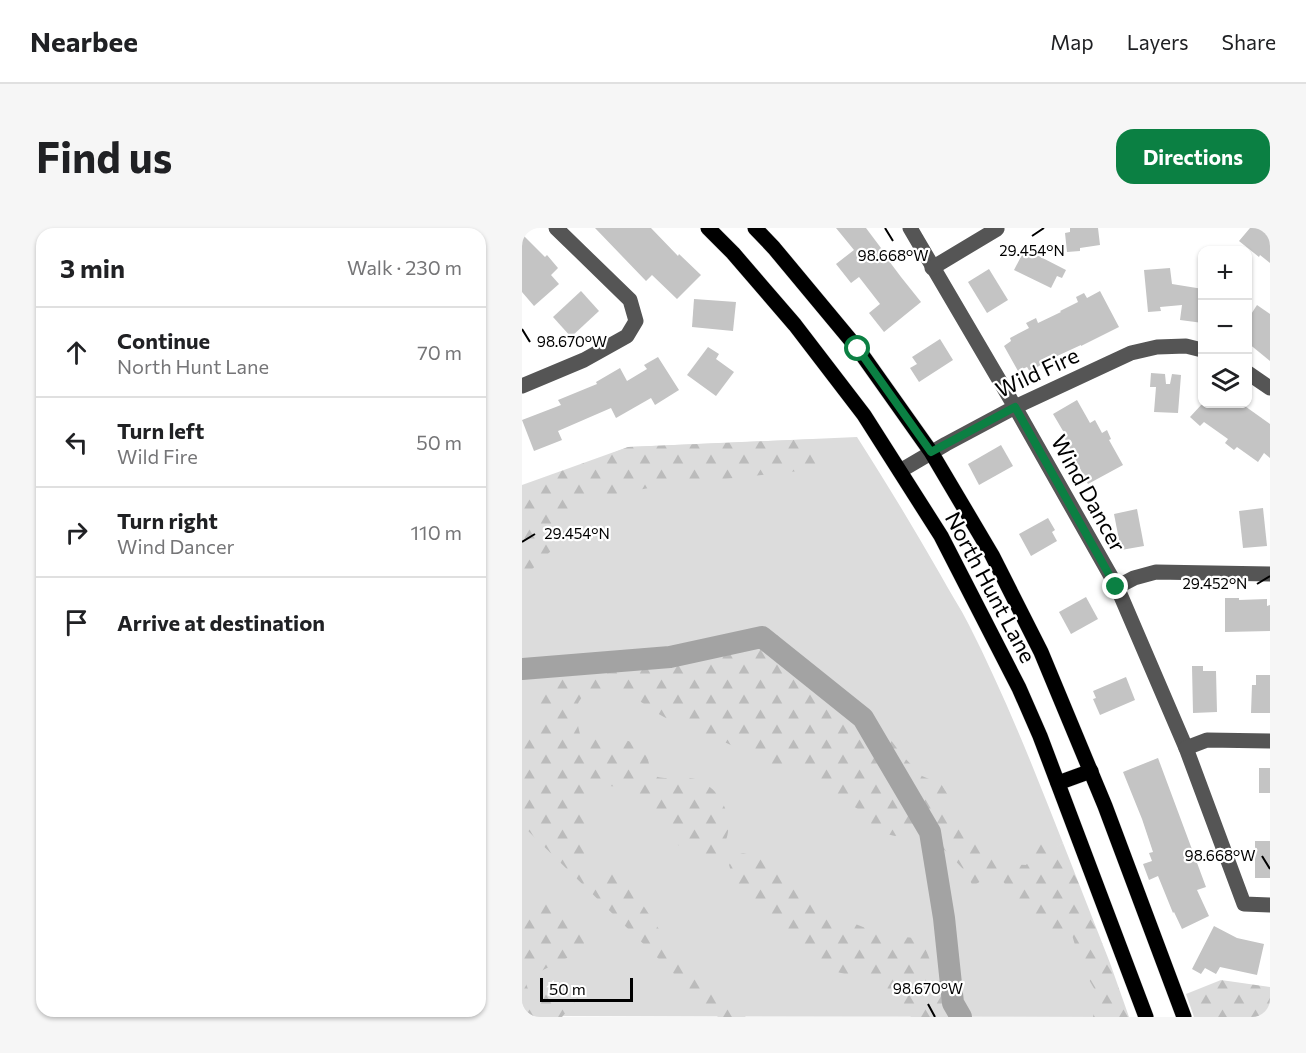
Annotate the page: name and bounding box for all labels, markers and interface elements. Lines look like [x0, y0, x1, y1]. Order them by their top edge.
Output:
text: Nearbee [30, 24, 138, 58]
text: Map [1050, 29, 1094, 54]
text: Layers [1127, 29, 1189, 54]
text: Share [1222, 29, 1276, 54]
button: Directions [1116, 129, 1270, 184]
text: Find us [36, 130, 172, 182]
text: 29.454°N [999, 241, 1065, 259]
text: 98.668°W [858, 246, 928, 264]
map controls [1198, 246, 1252, 408]
button: + [1198, 246, 1252, 300]
text: 3 min [60, 252, 125, 283]
text: Walk · 230 m [347, 255, 462, 279]
button: − [1198, 300, 1252, 354]
text: Continue [117, 327, 210, 354]
text: 98.670°W [537, 332, 607, 350]
route start [844, 335, 870, 361]
icon: ahead [60, 336, 93, 369]
text: 70 m [417, 340, 462, 364]
street label: Wild Fire [991, 341, 1083, 403]
text: North Hunt Lane [117, 354, 269, 378]
button: layers [1198, 354, 1252, 408]
text: Turn left [117, 417, 204, 444]
icon: left [60, 426, 93, 459]
text: 50 m [416, 430, 462, 454]
street label: Wind Dancer [1046, 430, 1132, 556]
text: Wild Fire [117, 444, 198, 468]
text: Turn right [117, 507, 218, 534]
street label: North Hunt Lane [940, 507, 1042, 667]
icon: right [60, 516, 93, 549]
text: 110 m [411, 520, 462, 544]
text: 29.454°N [544, 524, 610, 542]
text: Wind Dancer [117, 534, 234, 558]
route end [1102, 573, 1128, 599]
text: 29.452°N [1183, 574, 1247, 592]
icon: arrive [60, 606, 93, 639]
text: Arrive at destination [117, 609, 325, 636]
text: 98.668°W [1185, 846, 1255, 864]
scale bar [540, 975, 633, 1002]
text: 50 m [549, 979, 586, 998]
text: 98.670°W [893, 979, 963, 997]

